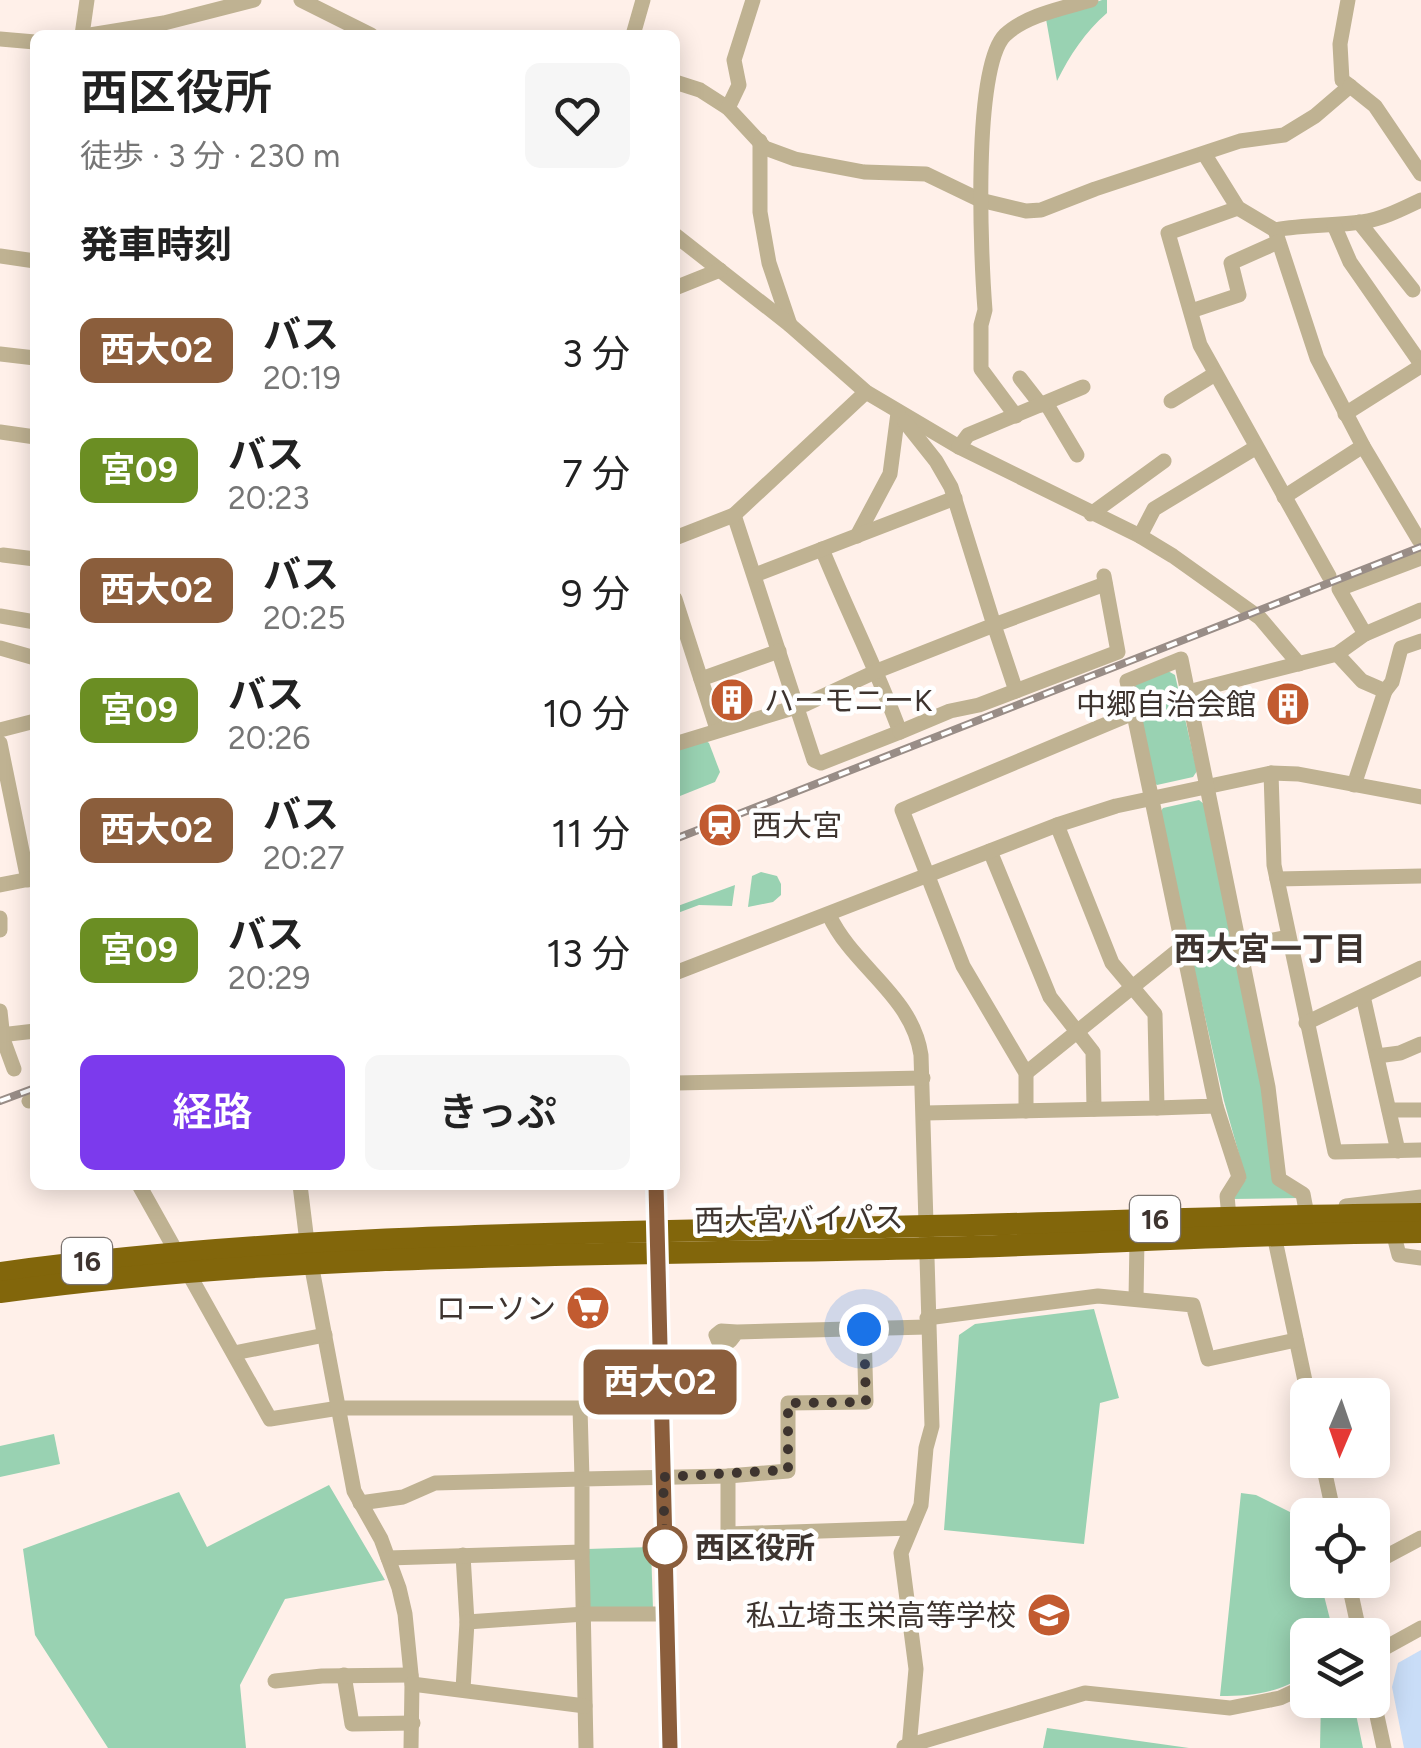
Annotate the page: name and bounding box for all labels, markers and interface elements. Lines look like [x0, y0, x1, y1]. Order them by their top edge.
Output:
text: 西区役所 [80, 63, 272, 121]
button: heart [525, 63, 630, 168]
text: 徒歩 · 3 分 · 230 m [80, 137, 340, 175]
text: 発車時刻 [80, 222, 232, 268]
text: バス [263, 312, 339, 358]
text: 西大02 [100, 329, 213, 371]
text: 3 分 [562, 331, 630, 377]
text: 20:19 [263, 359, 341, 397]
text: バス [228, 432, 304, 478]
text: 宮09 [100, 449, 178, 491]
text: 7 分 [562, 451, 630, 497]
text: 20:23 [228, 479, 310, 517]
text: バス [263, 552, 339, 598]
text: 西大02 [100, 569, 213, 611]
text: 9 分 [561, 571, 630, 617]
text: 20:25 [263, 599, 346, 637]
text: バス [228, 672, 304, 718]
building icon: ハーモニーK [709, 677, 755, 723]
building icon: 中郷自治会館 [1265, 681, 1311, 727]
place label: ハーモニーK [764, 682, 933, 719]
place label: 中郷自治会館 [1076, 686, 1256, 723]
text: 宮09 [100, 689, 178, 731]
text: 10 分 [543, 691, 630, 737]
text: 20:26 [228, 719, 310, 757]
text: バス [263, 792, 339, 838]
station icon: 西大宮 [697, 802, 743, 848]
place label: 西大宮 [752, 807, 842, 844]
text: 西大02 [100, 809, 213, 851]
text: 11 分 [551, 811, 630, 857]
text: 20:27 [263, 839, 345, 877]
text: バス [228, 912, 304, 958]
text: 宮09 [100, 929, 178, 971]
district label: 西大宮一丁目 [1174, 930, 1366, 968]
text: 13 分 [546, 931, 630, 977]
text: 20:29 [228, 959, 310, 997]
button: 経路 [80, 1055, 345, 1170]
button: きっぷ [365, 1055, 630, 1170]
road number: 16 [1130, 1196, 1180, 1242]
street label: 西大宮バイパス [694, 1199, 904, 1239]
road number: 16 [62, 1238, 112, 1284]
supermarket icon: ローソン [565, 1285, 611, 1331]
place label: ローソン [436, 1290, 556, 1327]
your location [839, 1304, 889, 1354]
line badge: 西大02 [590, 1350, 730, 1414]
text: 西大02 [604, 1361, 716, 1403]
north arrow [1290, 1378, 1390, 1478]
map controls [1290, 1378, 1390, 1718]
button: locate [1290, 1498, 1390, 1598]
marker: 西区役所 [644, 1526, 686, 1568]
place label: 西区役所 [695, 1529, 815, 1566]
school or university icon: 私立埼玉栄高等学校 [1026, 1592, 1072, 1638]
place label: 私立埼玉栄高等学校 [746, 1597, 1016, 1634]
button: layers [1290, 1618, 1390, 1718]

